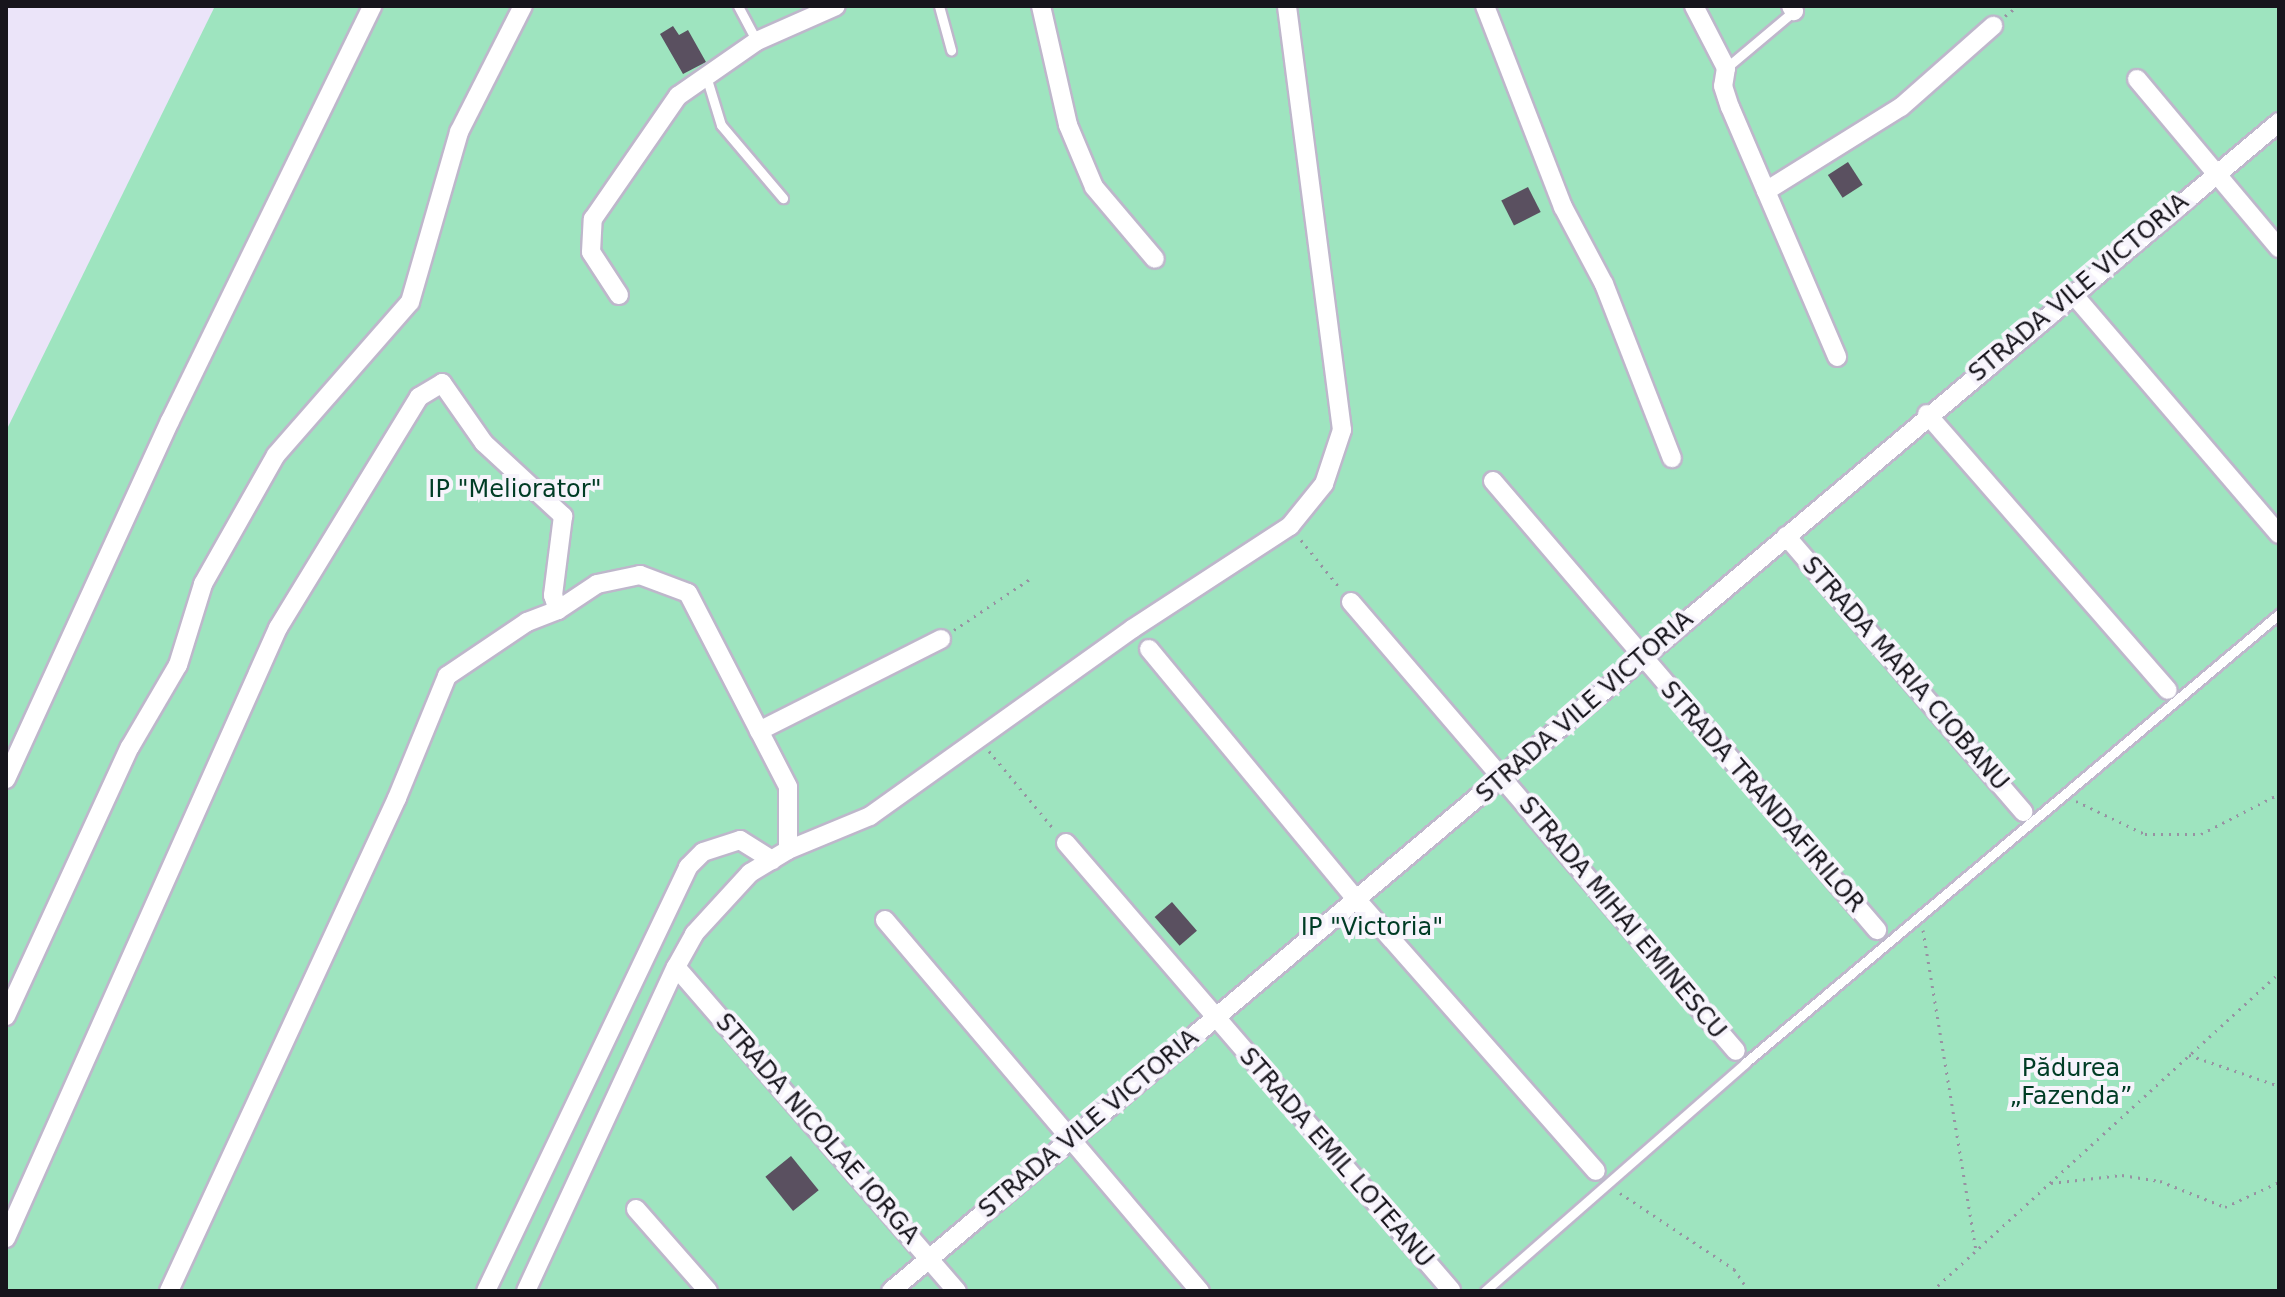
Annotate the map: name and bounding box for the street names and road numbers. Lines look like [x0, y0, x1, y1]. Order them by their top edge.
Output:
street label: STRADA VILE VICTORIA [1963, 188, 2195, 388]
street label: STRADA MARIA CIOBANU [1796, 551, 2014, 797]
street label: STRADA VILE VICTORIA [1471, 605, 1699, 809]
street label: STRADA TRANDAFIRILOR [1654, 676, 1870, 918]
street label: STRADA MIHAI EMINESCU [1512, 791, 1732, 1045]
street label: STRADA NICOLAE IORGA [709, 1008, 925, 1250]
street label: STRADA VILE VICTORIA [973, 1024, 1205, 1224]
street label: STRADA EMIL LOTEANU [1233, 1042, 1439, 1274]

